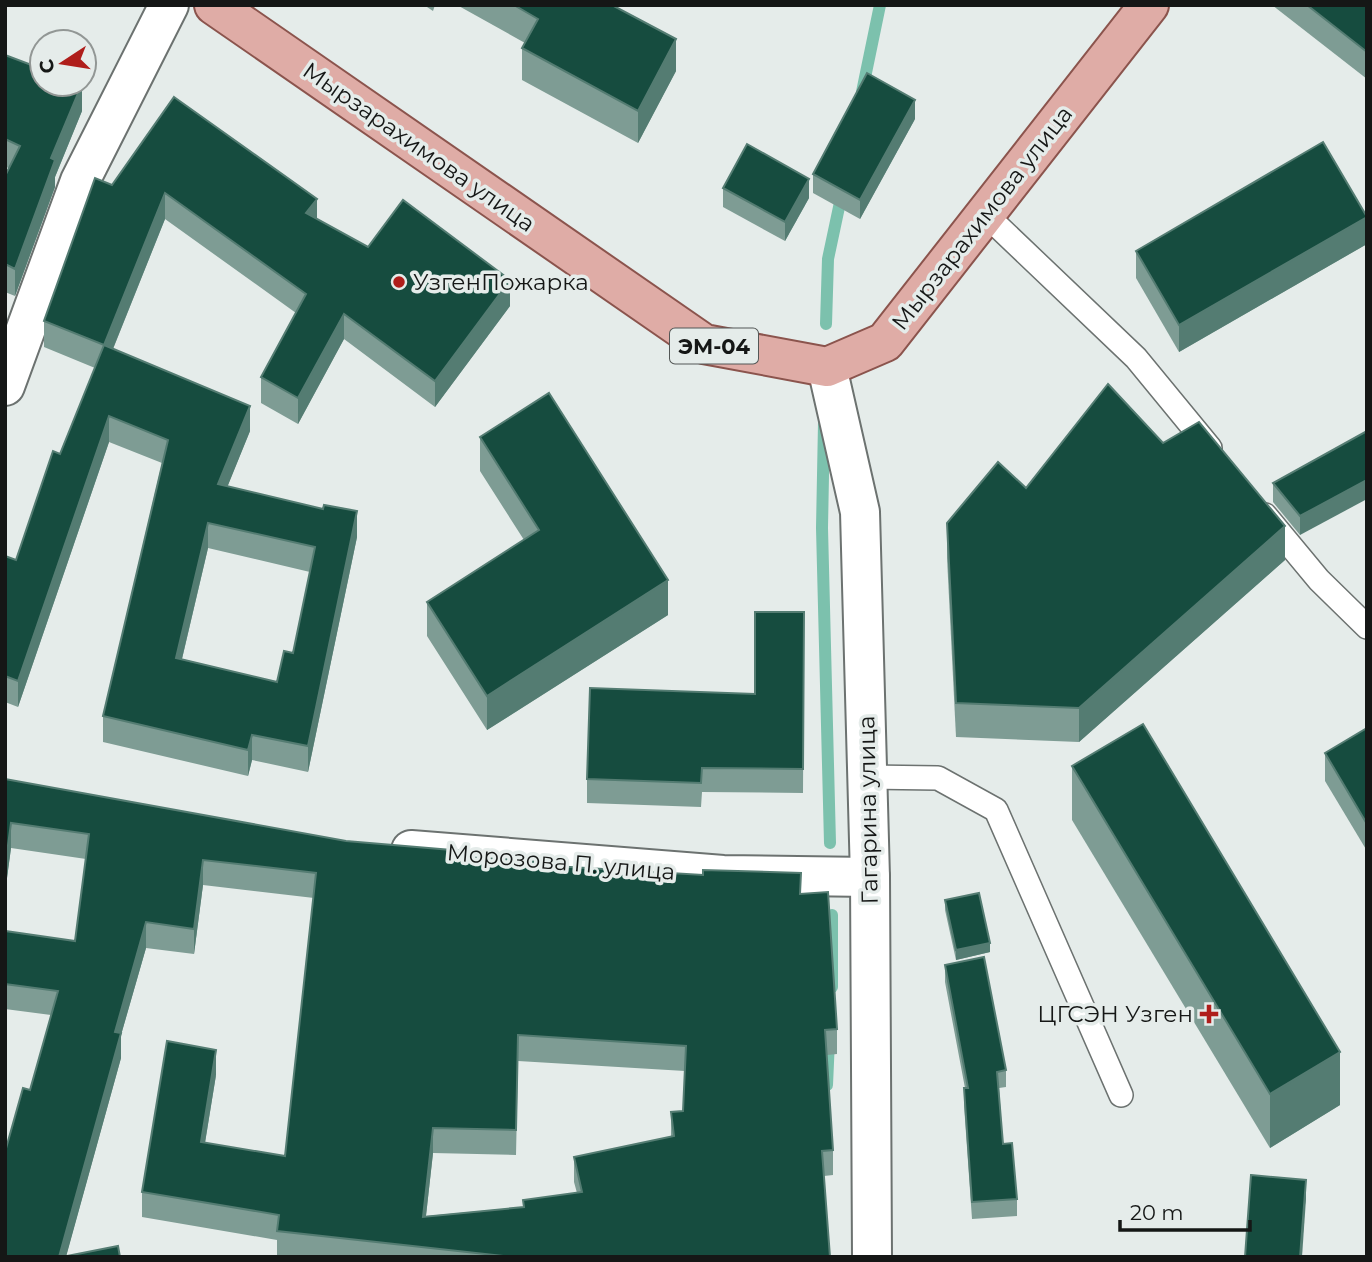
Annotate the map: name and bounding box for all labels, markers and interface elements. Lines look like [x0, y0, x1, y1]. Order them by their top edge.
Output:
north arrow [28, 28, 98, 98]
street label: Мырзарахимова улица [298, 56, 540, 238]
text: С [34, 57, 60, 76]
street label: Мырзарахимова улица [886, 100, 1078, 336]
place label: УзгенПожарка [413, 268, 589, 296]
marker: УзгенПожарка [391, 274, 407, 290]
road number: ЭМ-04 [670, 328, 758, 364]
street label: Гагарина улица [852, 715, 884, 905]
street label: Морозова П. улица [446, 838, 676, 886]
place label: ЦГСЭН Узген [1037, 1000, 1193, 1028]
marker: ЦГСЭН Узген [1199, 1004, 1219, 1024]
scale bar [1120, 1188, 1250, 1232]
text: 20 m [1130, 1200, 1184, 1225]

